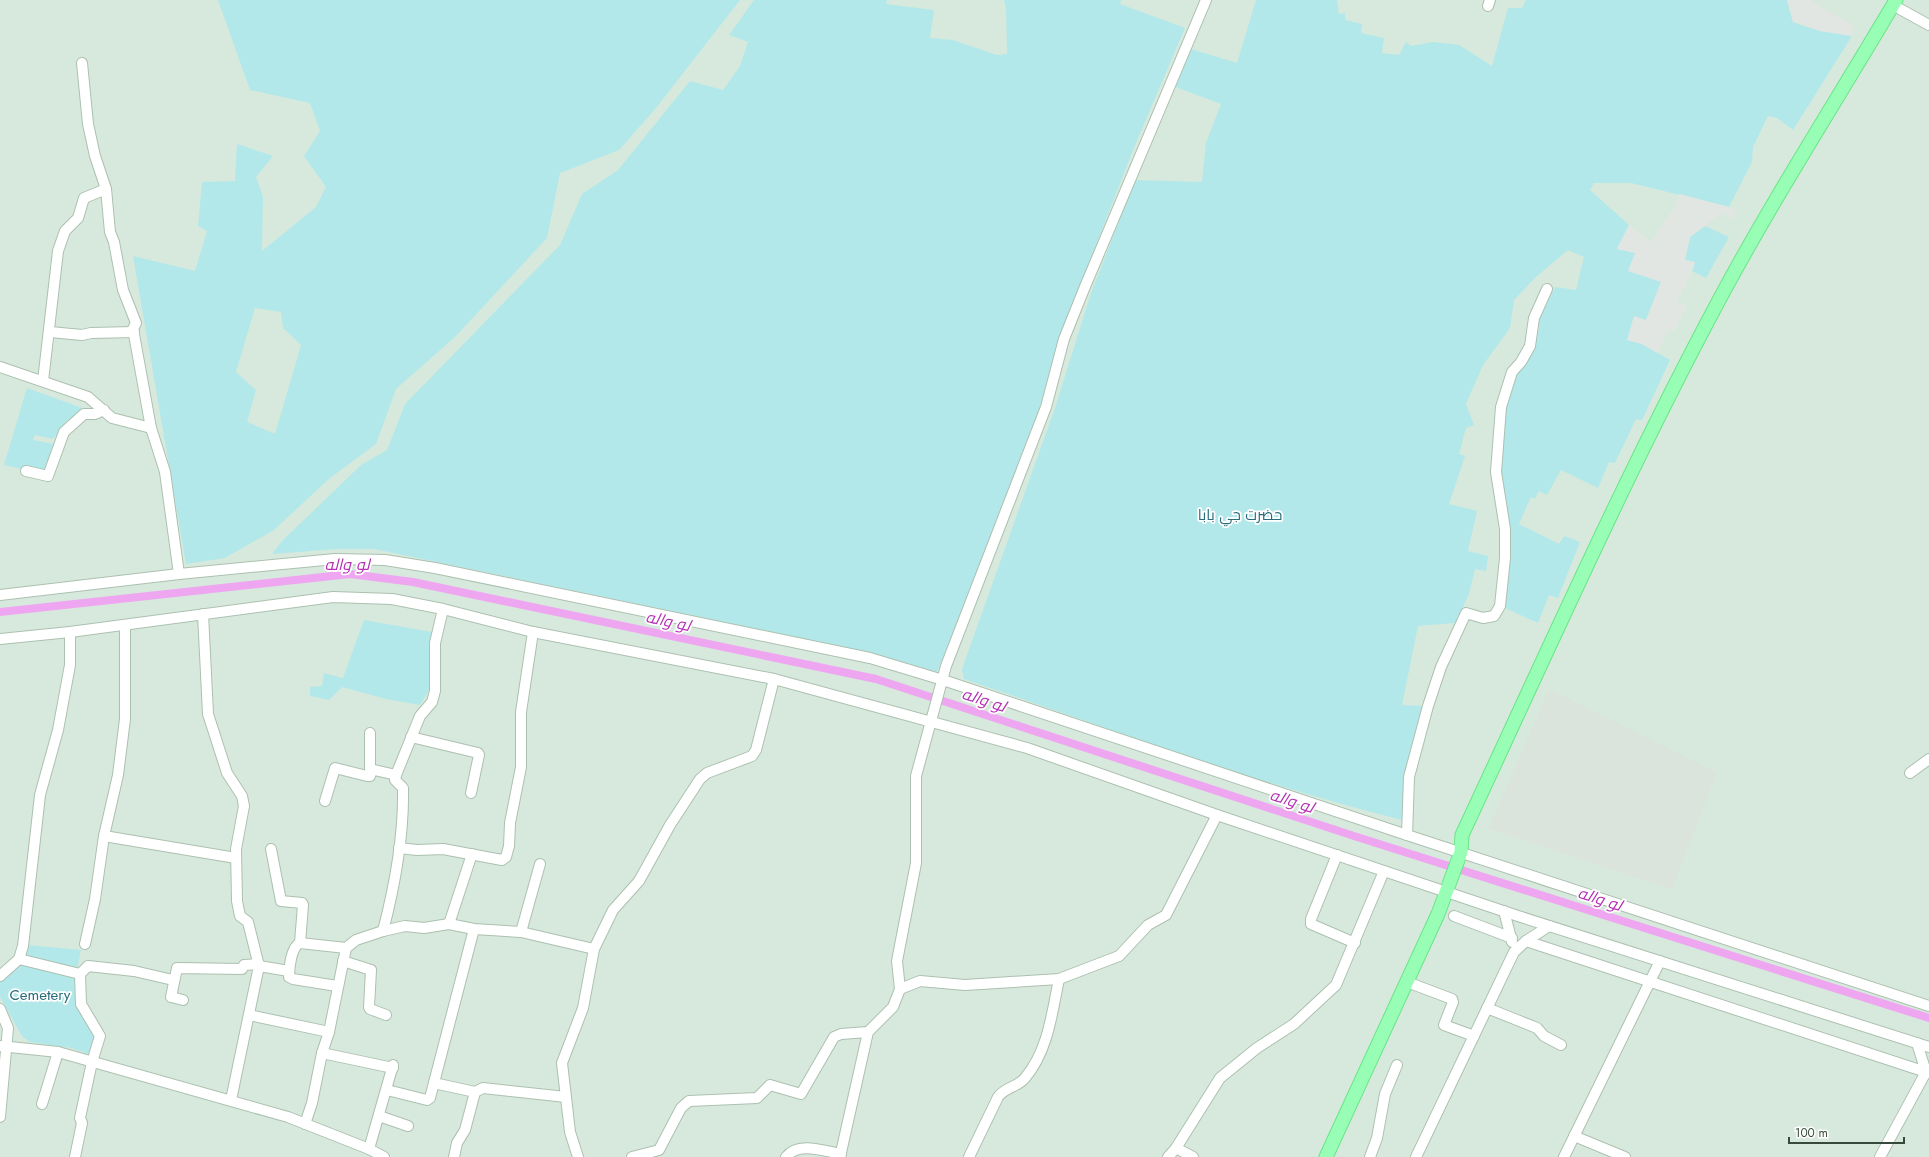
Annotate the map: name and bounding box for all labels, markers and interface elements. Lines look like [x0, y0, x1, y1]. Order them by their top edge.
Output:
park label: حضرت جي بابا [1198, 504, 1282, 527]
water label: لو واله [324, 553, 372, 576]
water label: لو واله [644, 605, 695, 637]
water label: لو واله [959, 682, 1011, 719]
water label: لو واله [1267, 783, 1319, 820]
water label: لو واله [1575, 881, 1627, 918]
park label: Cemetery [10, 984, 71, 1006]
scale bar [1789, 1119, 1904, 1145]
text: 100 m [1795, 1124, 1828, 1142]

